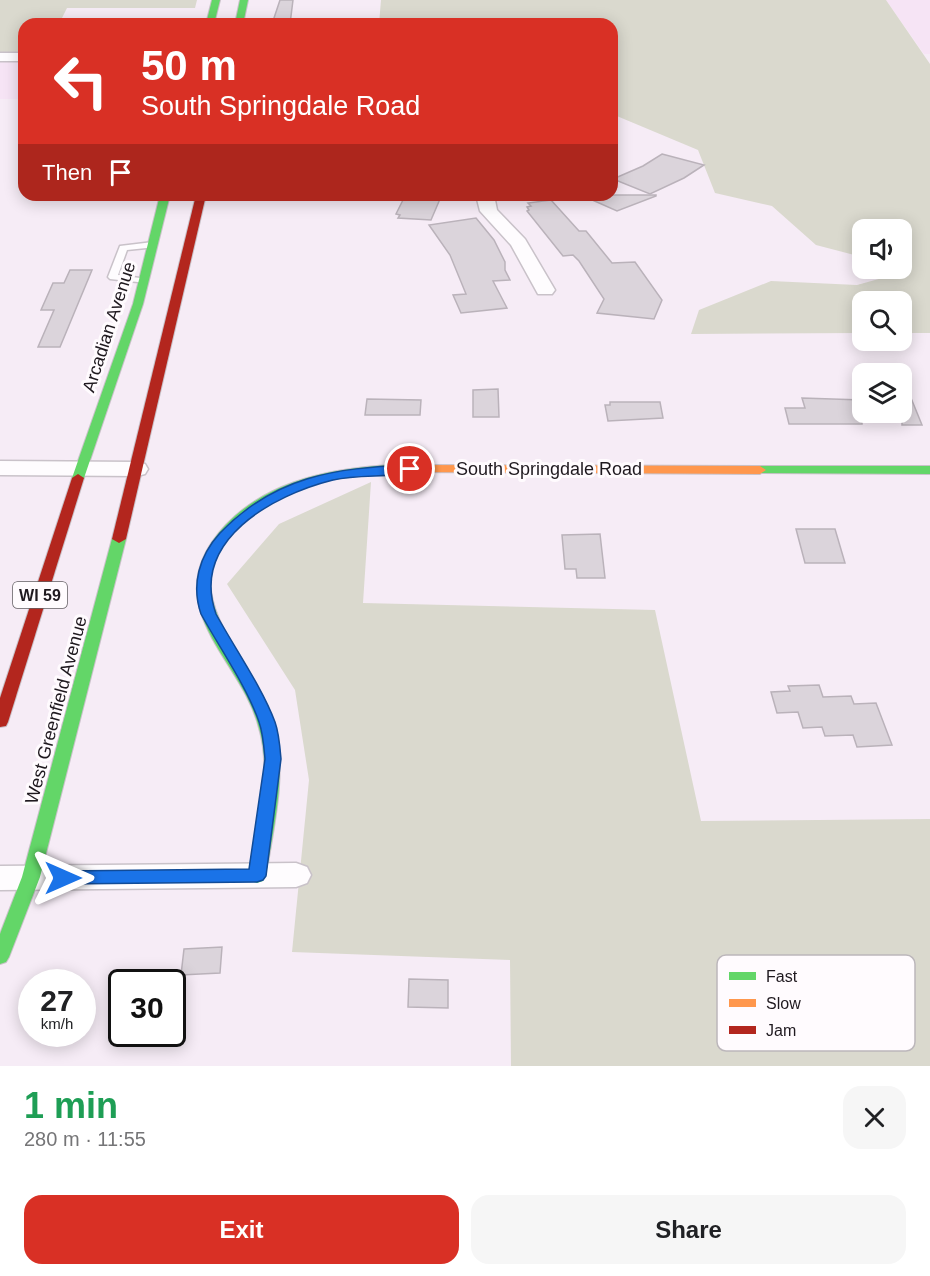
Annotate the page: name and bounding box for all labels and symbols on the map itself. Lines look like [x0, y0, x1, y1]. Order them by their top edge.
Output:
street label: Arcadian Avenue [79, 259, 139, 395]
pin [384, 443, 435, 494]
street label: South Springdale Road [456, 459, 642, 479]
road number: WI 59 [13, 582, 67, 608]
street label: West Greenfield Avenue [21, 614, 91, 806]
position arrow [31, 846, 95, 910]
legend [717, 955, 915, 1051]
text: Fast [766, 968, 798, 985]
speed limit sign: 30 [108, 969, 186, 1047]
text: Slow [766, 995, 801, 1012]
text: Jam [766, 1022, 796, 1039]

